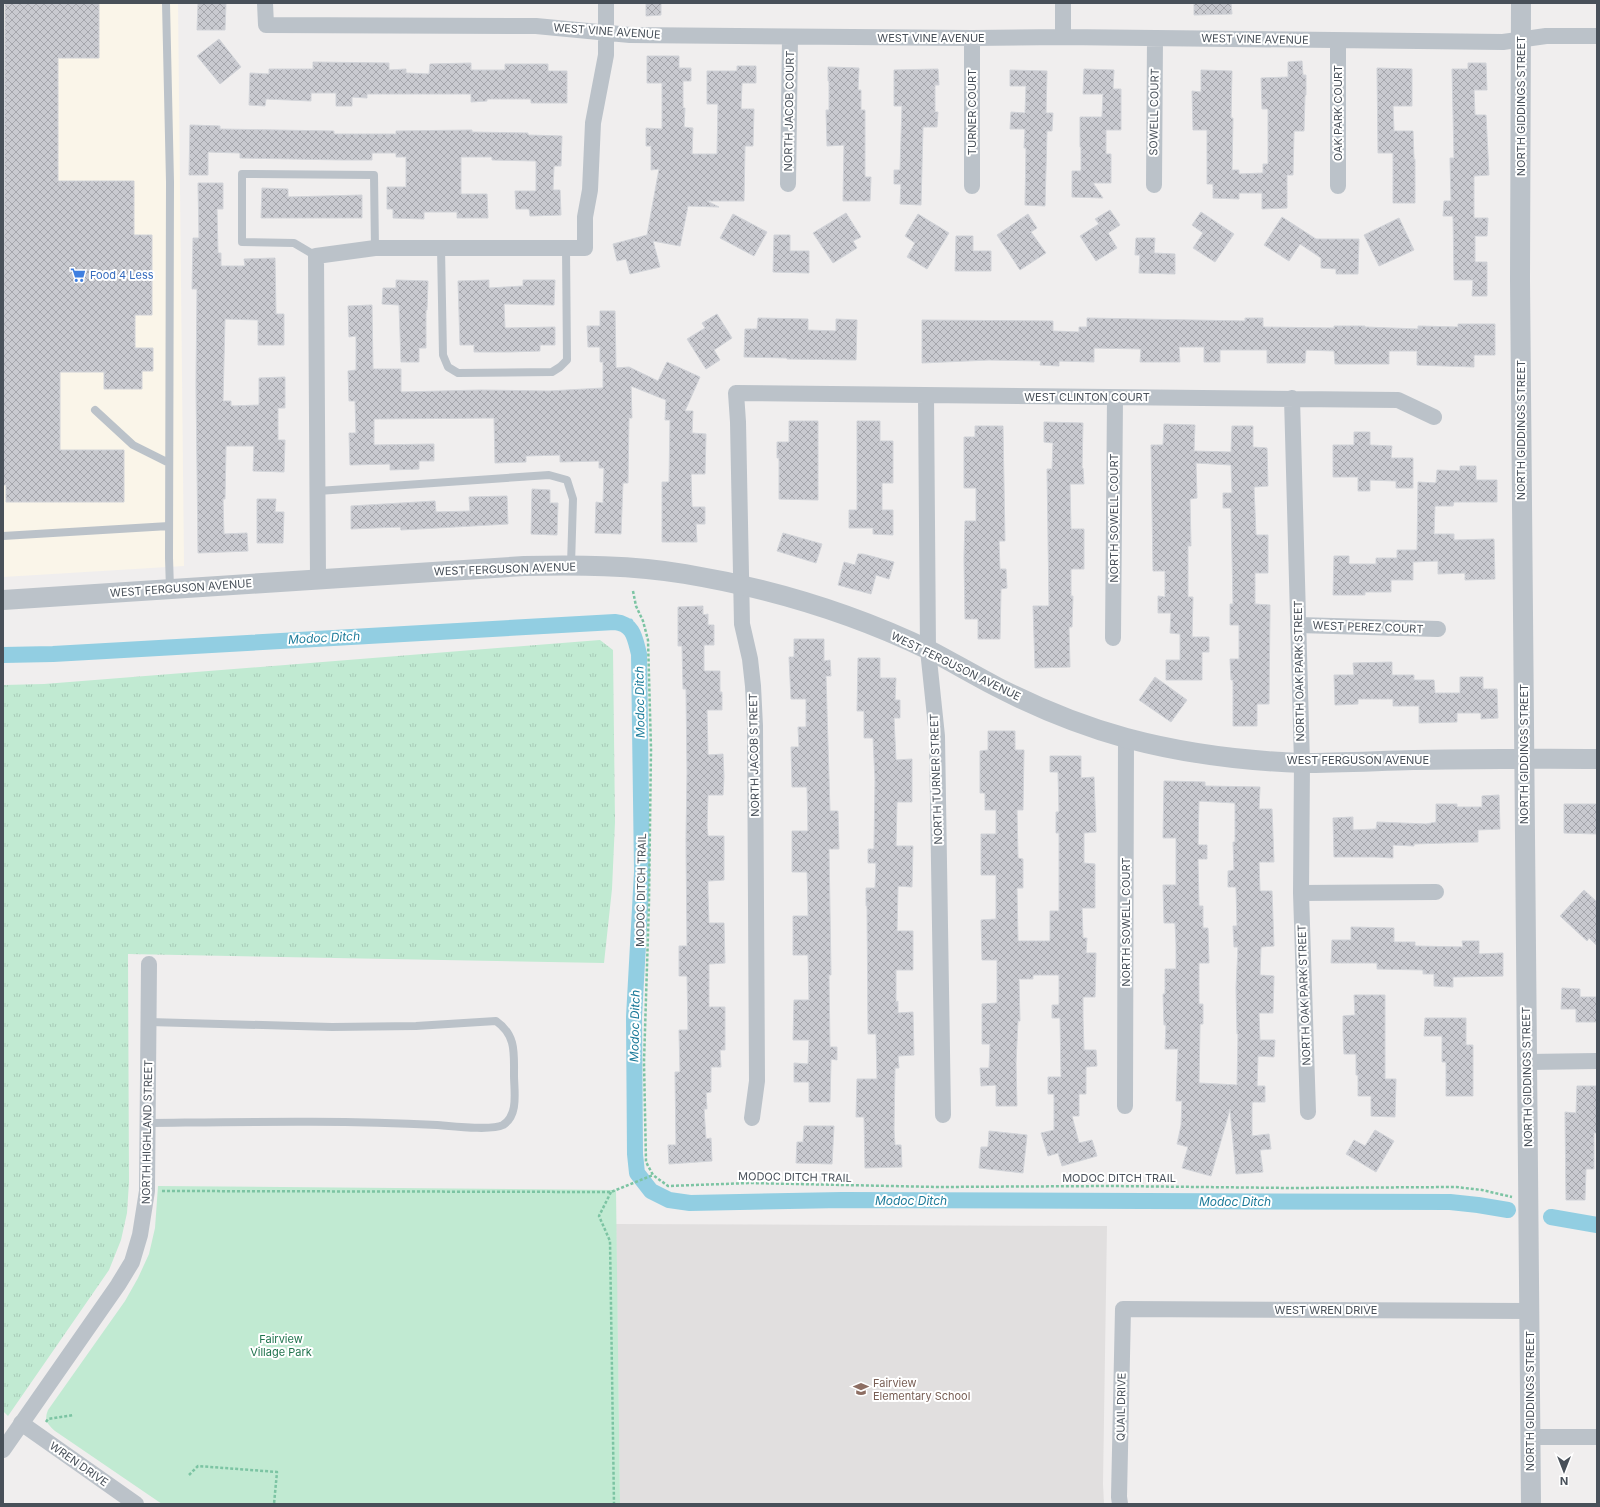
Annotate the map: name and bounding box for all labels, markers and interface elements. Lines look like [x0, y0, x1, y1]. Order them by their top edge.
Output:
street label: WEST VINE AVENUE [553, 20, 661, 42]
street label: WEST VINE AVENUE [877, 31, 985, 45]
street label: WEST VINE AVENUE [1201, 31, 1309, 47]
street label: NORTH GIDDINGS STREET [1514, 36, 1528, 176]
street label: NORTH JACOB COURT [781, 50, 797, 172]
street label: OAK PARK COURT [1331, 65, 1345, 161]
street label: SOWELL COURT [1146, 68, 1162, 156]
street label: TURNER COURT [965, 69, 979, 155]
supermarket icon: Food 4 Less [69, 266, 87, 284]
place label: Food 4 Less [90, 268, 154, 282]
street label: NORTH GIDDINGS STREET [1514, 360, 1528, 500]
street label: WEST CLINTON COURT [1024, 390, 1150, 404]
street label: NORTH SOWELL COURT [1107, 453, 1121, 583]
street label: WEST FERGUSON AVENUE [434, 560, 576, 578]
street label: WEST FERGUSON AVENUE [110, 576, 252, 600]
street label: NORTH OAK PARK STREET [1291, 600, 1307, 742]
street label: WEST PEREZ COURT [1312, 618, 1424, 636]
water label: Modoc Ditch [288, 628, 360, 647]
street label: WEST FERGUSON AVENUE [889, 629, 1023, 703]
water label: Modoc Ditch [631, 666, 648, 738]
street label: NORTH GIDDINGS STREET [1517, 684, 1531, 824]
street label: NORTH JACOB STREET [746, 693, 762, 817]
street label: NORTH TURNER STREET [927, 713, 945, 845]
street label: WEST FERGUSON AVENUE [1287, 753, 1429, 767]
street label: MODOC DITCH TRAIL [633, 833, 649, 947]
street label: NORTH SOWELL COURT [1119, 857, 1133, 987]
street label: NORTH OAK PARK STREET [1295, 924, 1313, 1066]
water label: Modoc Ditch [626, 990, 643, 1062]
street label: NORTH GIDDINGS STREET [1519, 1007, 1535, 1147]
street label: NORTH HIGHLAND STREET [139, 1060, 155, 1204]
street label: MODOC DITCH TRAIL [738, 1169, 852, 1185]
street label: MODOC DITCH TRAIL [1062, 1171, 1176, 1185]
water label: Modoc Ditch [875, 1193, 947, 1208]
water label: Modoc Ditch [1199, 1194, 1271, 1209]
street label: WEST WREN DRIVE [1275, 1303, 1377, 1317]
street label: NORTH GIDDINGS STREET [1523, 1331, 1537, 1471]
park label: Fairview Village Park [250, 1332, 312, 1359]
street label: QUAIL DRIVE [1113, 1373, 1129, 1441]
place label: Fairview Elementary School [873, 1376, 970, 1403]
school or university icon: Fairview Elementary School [852, 1380, 870, 1398]
street label: WREN DRIVE [47, 1439, 111, 1489]
north arrow [1544, 1451, 1584, 1491]
text: N [1560, 1474, 1568, 1488]

